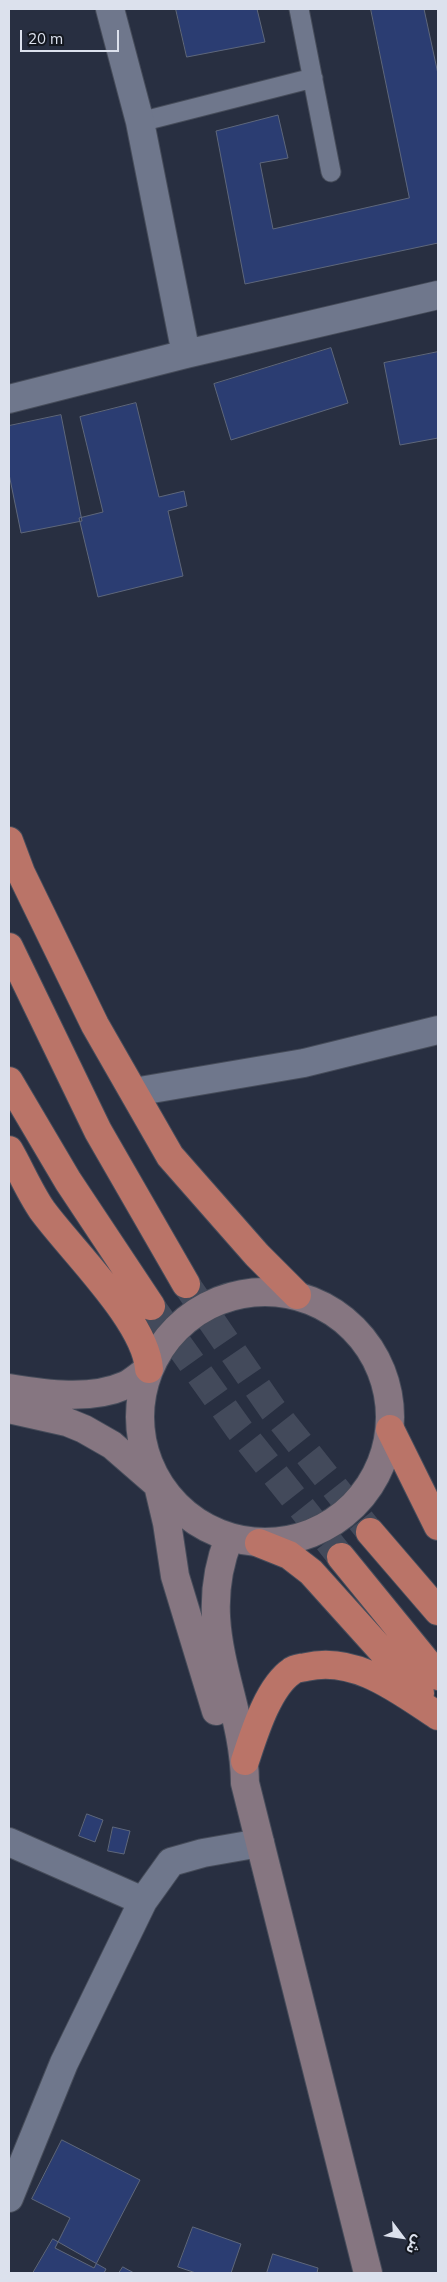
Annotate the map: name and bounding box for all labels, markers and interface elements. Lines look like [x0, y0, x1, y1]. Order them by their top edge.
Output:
scale bar [22, 20, 121, 52]
text: 20 m [28, 29, 63, 48]
north arrow [377, 2212, 427, 2262]
text: ش [402, 2232, 428, 2258]

